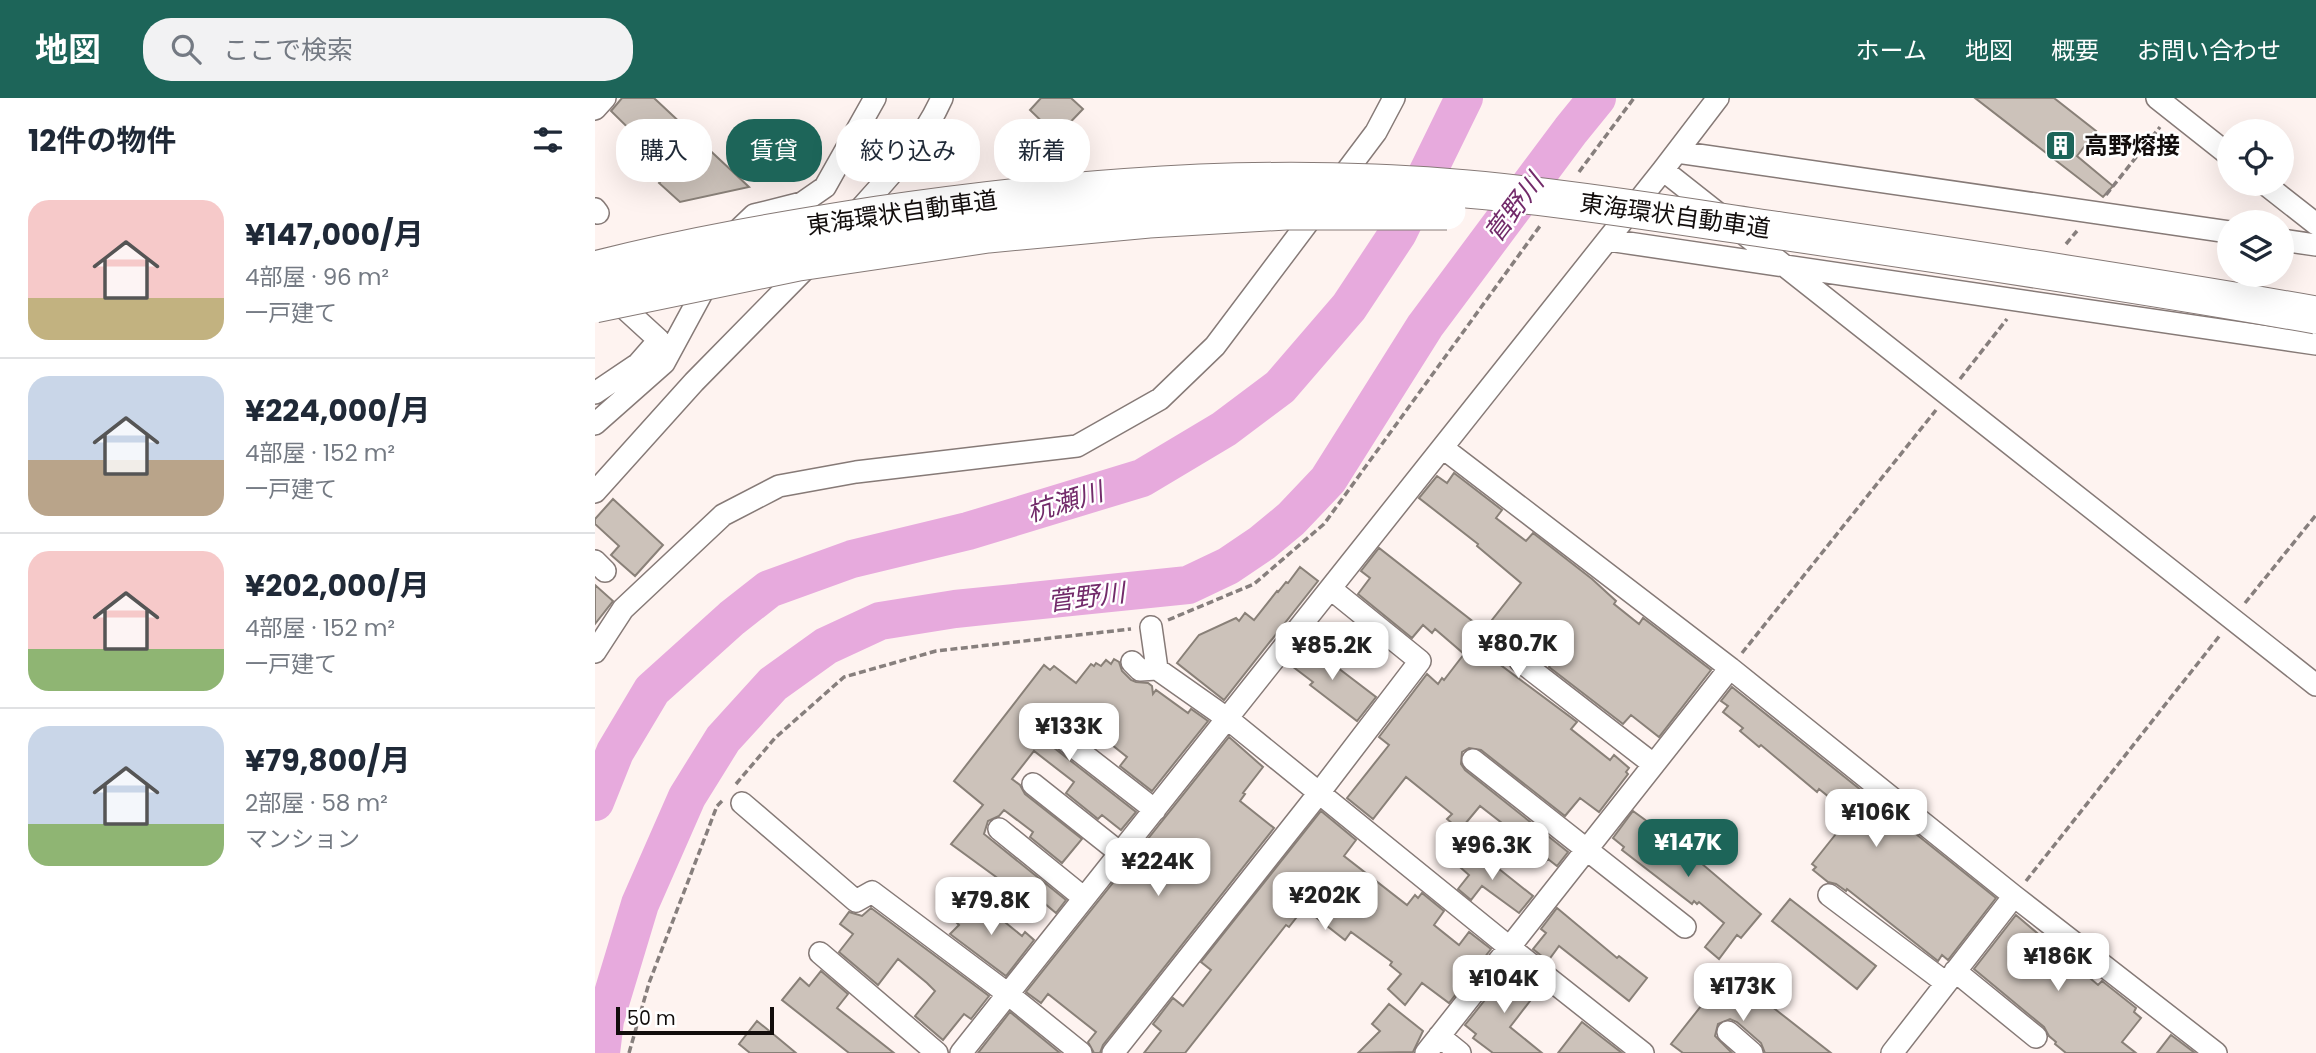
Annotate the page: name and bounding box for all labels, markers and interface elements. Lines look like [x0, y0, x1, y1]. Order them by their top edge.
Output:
search box [143, 18, 633, 81]
text: 地図 [35, 26, 101, 73]
icon: search [167, 30, 205, 68]
text: ここで検索 [223, 32, 353, 68]
text: ホーム [1856, 34, 1927, 67]
text: 地図 [1965, 34, 2013, 67]
text: 概要 [2051, 34, 2099, 67]
text: お問い合わせ [2137, 34, 2281, 67]
text: 12件の物件 [28, 119, 176, 162]
chip: 購入 [616, 119, 712, 182]
chip: 賃貸 [726, 119, 822, 182]
chip: 絞り込み [836, 119, 980, 182]
chip: 新着 [994, 119, 1090, 182]
map controls [2217, 119, 2294, 287]
button: locate [2217, 119, 2294, 196]
icon: filters [529, 121, 567, 159]
building icon: 高野熔接 [2044, 129, 2078, 163]
place label: 高野熔接 [2084, 129, 2180, 162]
water label: 菅野川 [1476, 164, 1554, 250]
street label: 東海環状自動車道 [805, 183, 999, 242]
street label: 東海環状自動車道 [1578, 186, 1772, 245]
button: layers [2217, 210, 2294, 287]
text: ¥147,000/月 [245, 213, 424, 256]
icon: home [84, 228, 168, 312]
text: 4部屋 · 96 m² [245, 261, 389, 293]
text: 一戸建て [245, 297, 337, 329]
text: ¥224,000/月 [245, 389, 431, 432]
icon: home [84, 404, 168, 488]
text: 4部屋 · 152 m² [245, 437, 395, 469]
text: 一戸建て [245, 473, 337, 505]
water label: 杭瀬川 [1022, 473, 1110, 531]
text: ¥202,000/月 [245, 564, 430, 607]
water label: 菅野川 [1045, 574, 1130, 620]
icon: home [84, 579, 168, 663]
text: 4部屋 · 152 m² [245, 612, 395, 644]
pin: ¥80.7K [1461, 620, 1575, 680]
pin: ¥85.2K [1275, 622, 1389, 682]
text: ¥80.7K [1478, 627, 1558, 659]
text: ¥85.2K [1292, 629, 1372, 661]
text: 一戸建て [245, 648, 337, 680]
pin: ¥133K [1020, 704, 1118, 763]
text: ¥133K [1035, 710, 1103, 742]
text: ¥79,800/月 [245, 739, 410, 782]
icon: home [84, 754, 168, 838]
text: 2部屋 · 58 m² [245, 787, 388, 819]
pin: ¥106K [1827, 790, 1925, 849]
text: ¥106K [1841, 796, 1911, 828]
pin: ¥147K [1639, 820, 1737, 879]
pin: ¥96.3K [1435, 822, 1549, 882]
text: マンション [245, 823, 360, 855]
text: ¥147K [1654, 826, 1722, 858]
text: ¥96.3K [1452, 829, 1532, 861]
pin: ¥224K [1109, 838, 1207, 898]
text: ¥224K [1121, 845, 1195, 877]
pin: ¥202K [1276, 872, 1374, 932]
pin: ¥79.8K [934, 878, 1048, 937]
text: ¥202K [1289, 879, 1361, 911]
text: ¥79.8K [951, 884, 1031, 916]
pin: ¥186K [2009, 934, 2107, 993]
text: ¥186K [2023, 940, 2093, 972]
pin: ¥104K [1455, 956, 1553, 1015]
text: ¥104K [1469, 962, 1539, 994]
pin: ¥173K [1694, 964, 1792, 1023]
text: ¥173K [1710, 970, 1776, 1002]
scale bar [616, 1004, 773, 1036]
text: 50 m [627, 1005, 676, 1032]

